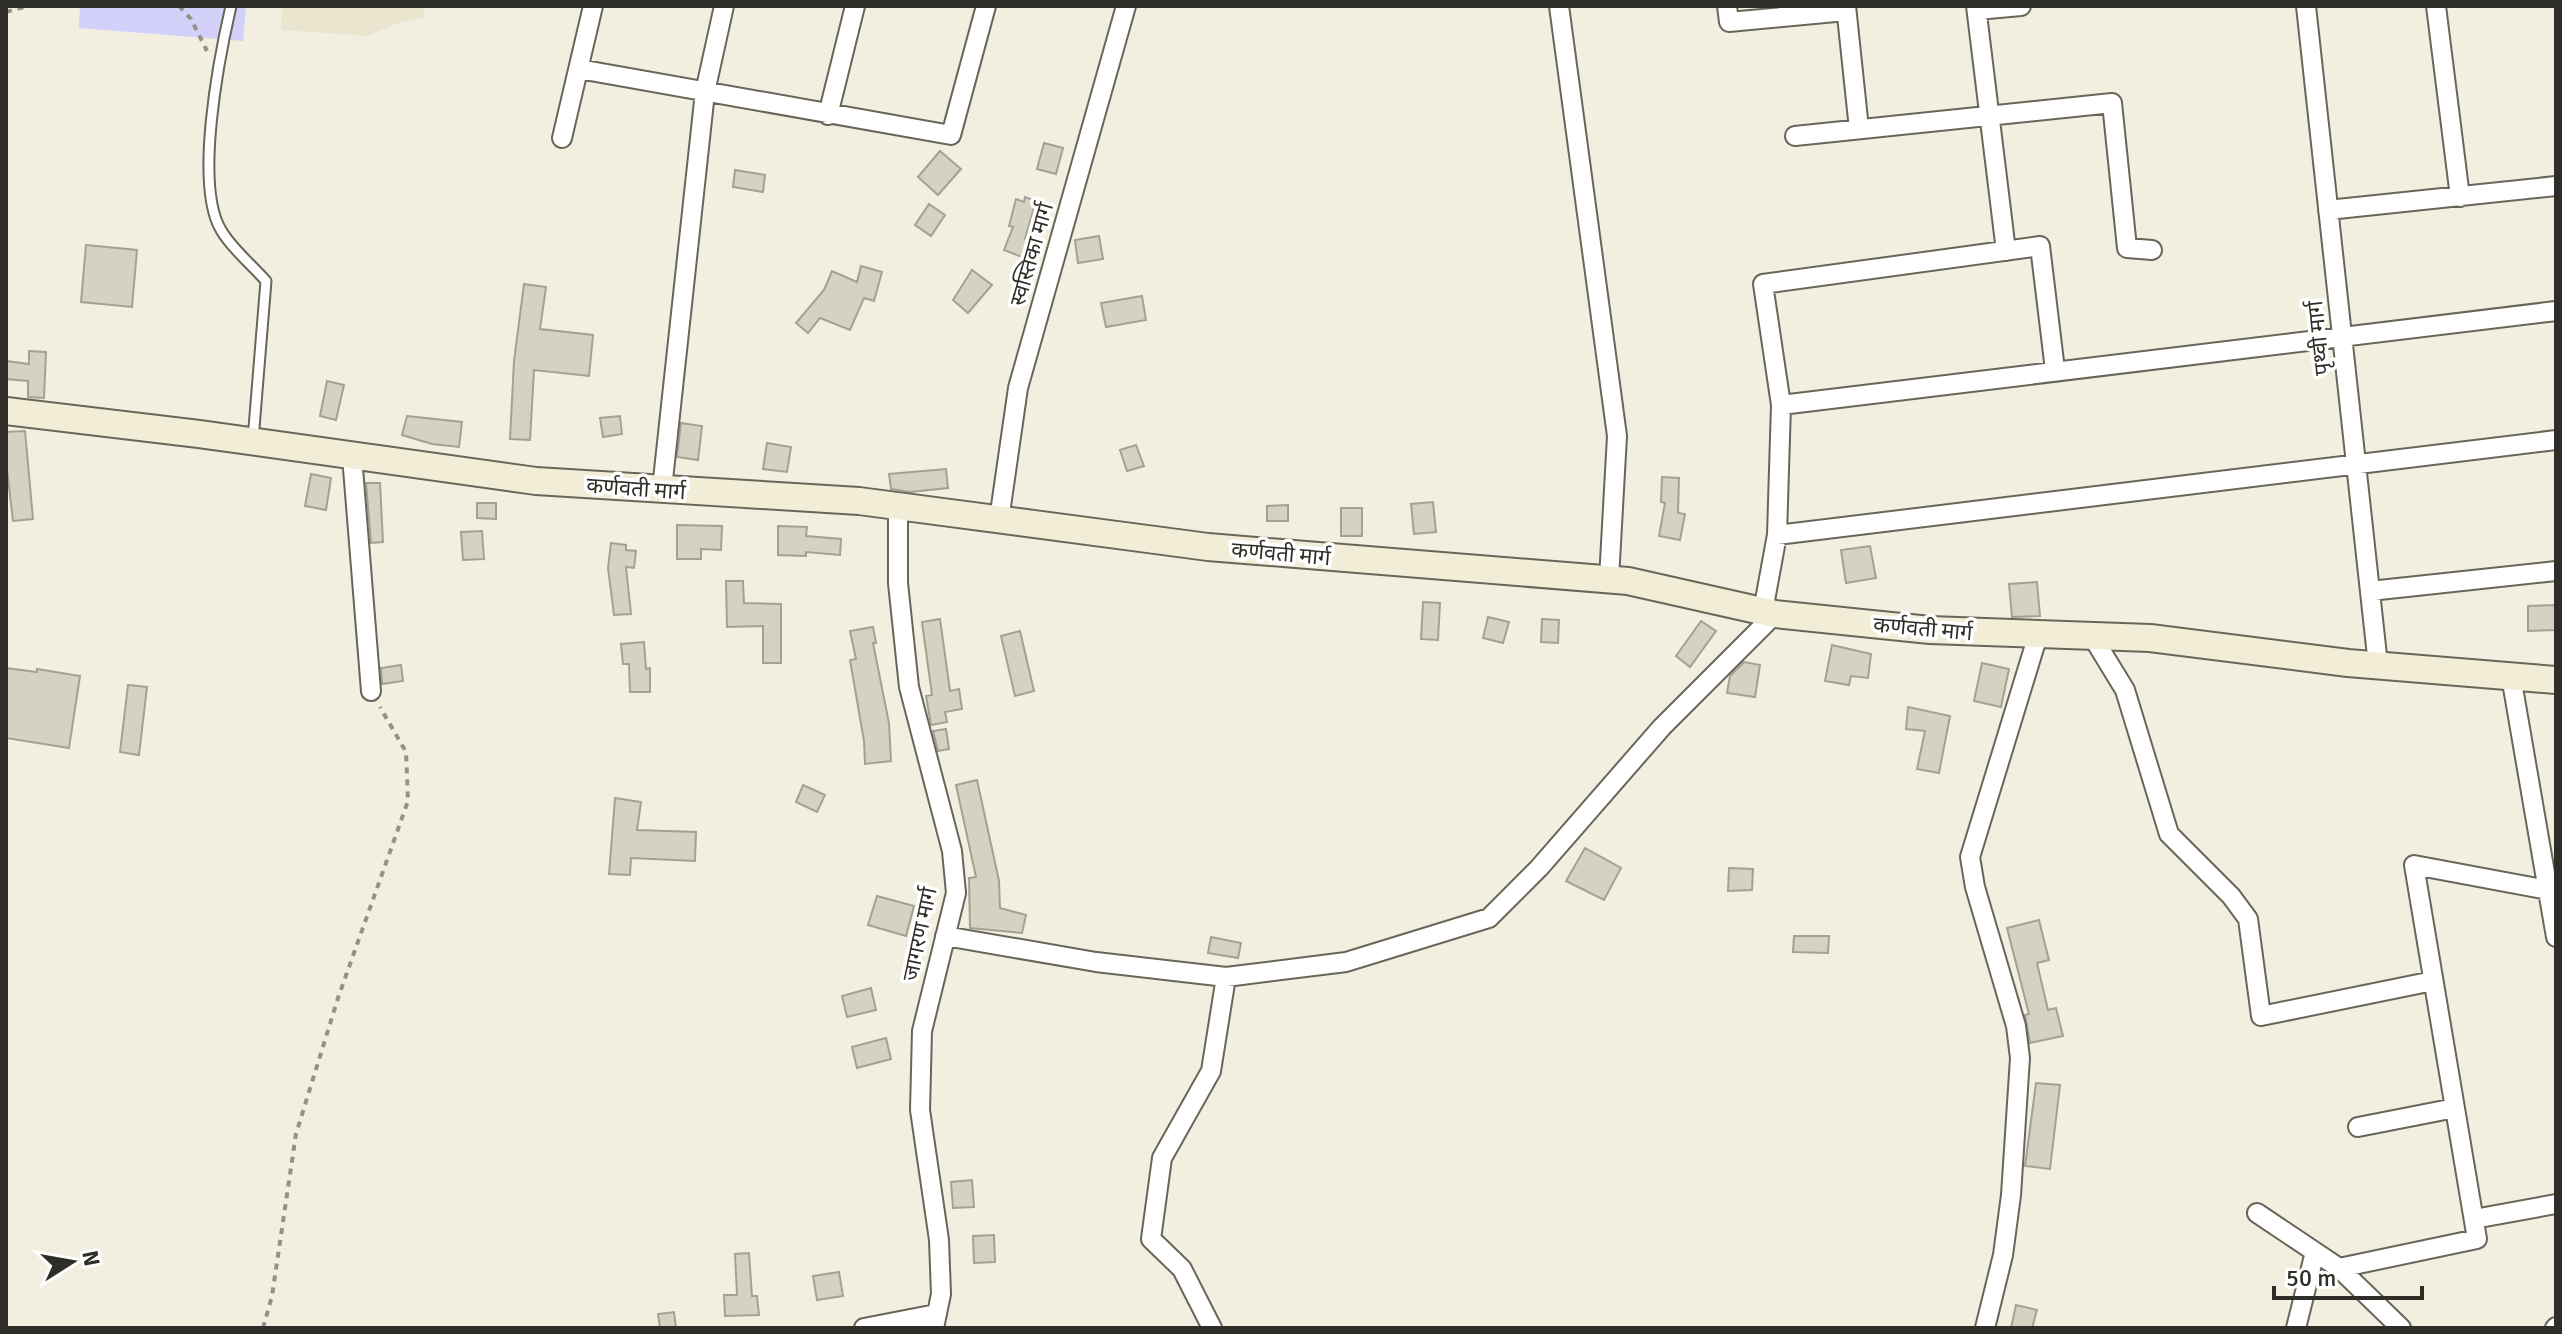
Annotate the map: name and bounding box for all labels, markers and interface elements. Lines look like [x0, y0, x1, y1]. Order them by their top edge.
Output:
street label: स्वस्तिका मार्ग [1004, 198, 1059, 309]
street label: पृथ्वी मार्ग [2301, 298, 2337, 377]
street label: कर्णवती मार्ग [585, 472, 687, 506]
street label: कर्णवती मार्ग [1230, 536, 1333, 571]
street label: कर्णवती मार्ग [1872, 611, 1975, 646]
street label: जागरण मार्ग [896, 884, 943, 984]
north arrow [32, 1222, 112, 1302]
text: N [76, 1248, 106, 1268]
scale bar [2274, 1250, 2422, 1300]
text: 50 m [2286, 1263, 2336, 1293]

